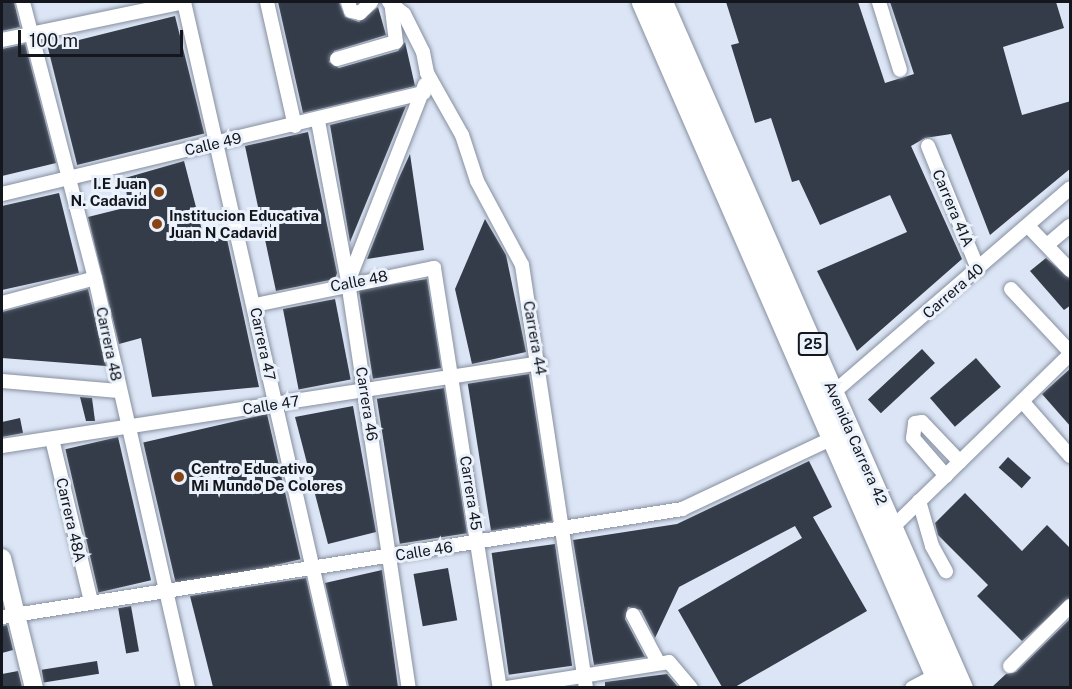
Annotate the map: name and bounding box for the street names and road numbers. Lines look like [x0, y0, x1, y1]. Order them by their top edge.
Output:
street label: Calle 49 [183, 129, 243, 159]
street label: Carrera 41A [929, 167, 977, 249]
street label: Carrera 40 [919, 260, 987, 322]
street label: Calle 48 [329, 267, 389, 295]
street label: Carrera 44 [520, 300, 550, 376]
street label: Carrera 48 [92, 305, 126, 383]
street label: Carrera 47 [246, 306, 280, 382]
road number: 25 [796, 333, 830, 355]
street label: Carrera 46 [352, 366, 382, 442]
street label: Avenida Carrera 42 [821, 378, 891, 508]
street label: Calle 47 [241, 392, 301, 418]
street label: Carrera 45 [456, 455, 486, 531]
street label: Carrera 48A [53, 476, 89, 564]
street label: Calle 46 [394, 538, 454, 564]

